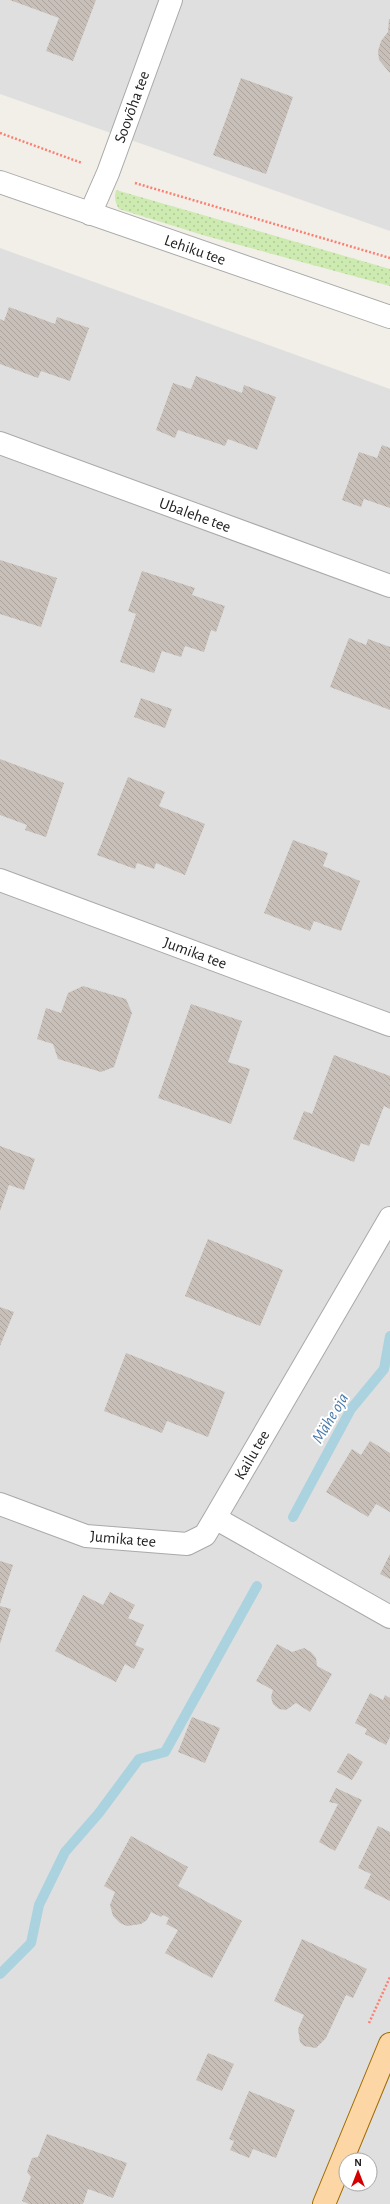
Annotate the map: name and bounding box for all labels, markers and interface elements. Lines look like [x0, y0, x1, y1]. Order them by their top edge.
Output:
street label: Soovõha tee [112, 69, 152, 145]
street label: Lehiku tee [162, 232, 228, 268]
street label: Ubalehe tee [157, 495, 233, 535]
street label: Jumika tee [161, 934, 229, 972]
water label: Mähe oja [308, 1390, 352, 1447]
street label: Kailu tee [232, 1428, 272, 1482]
street label: Jumika tee [89, 1528, 157, 1550]
north arrow [338, 2152, 378, 2192]
text: N [354, 2157, 362, 2168]

